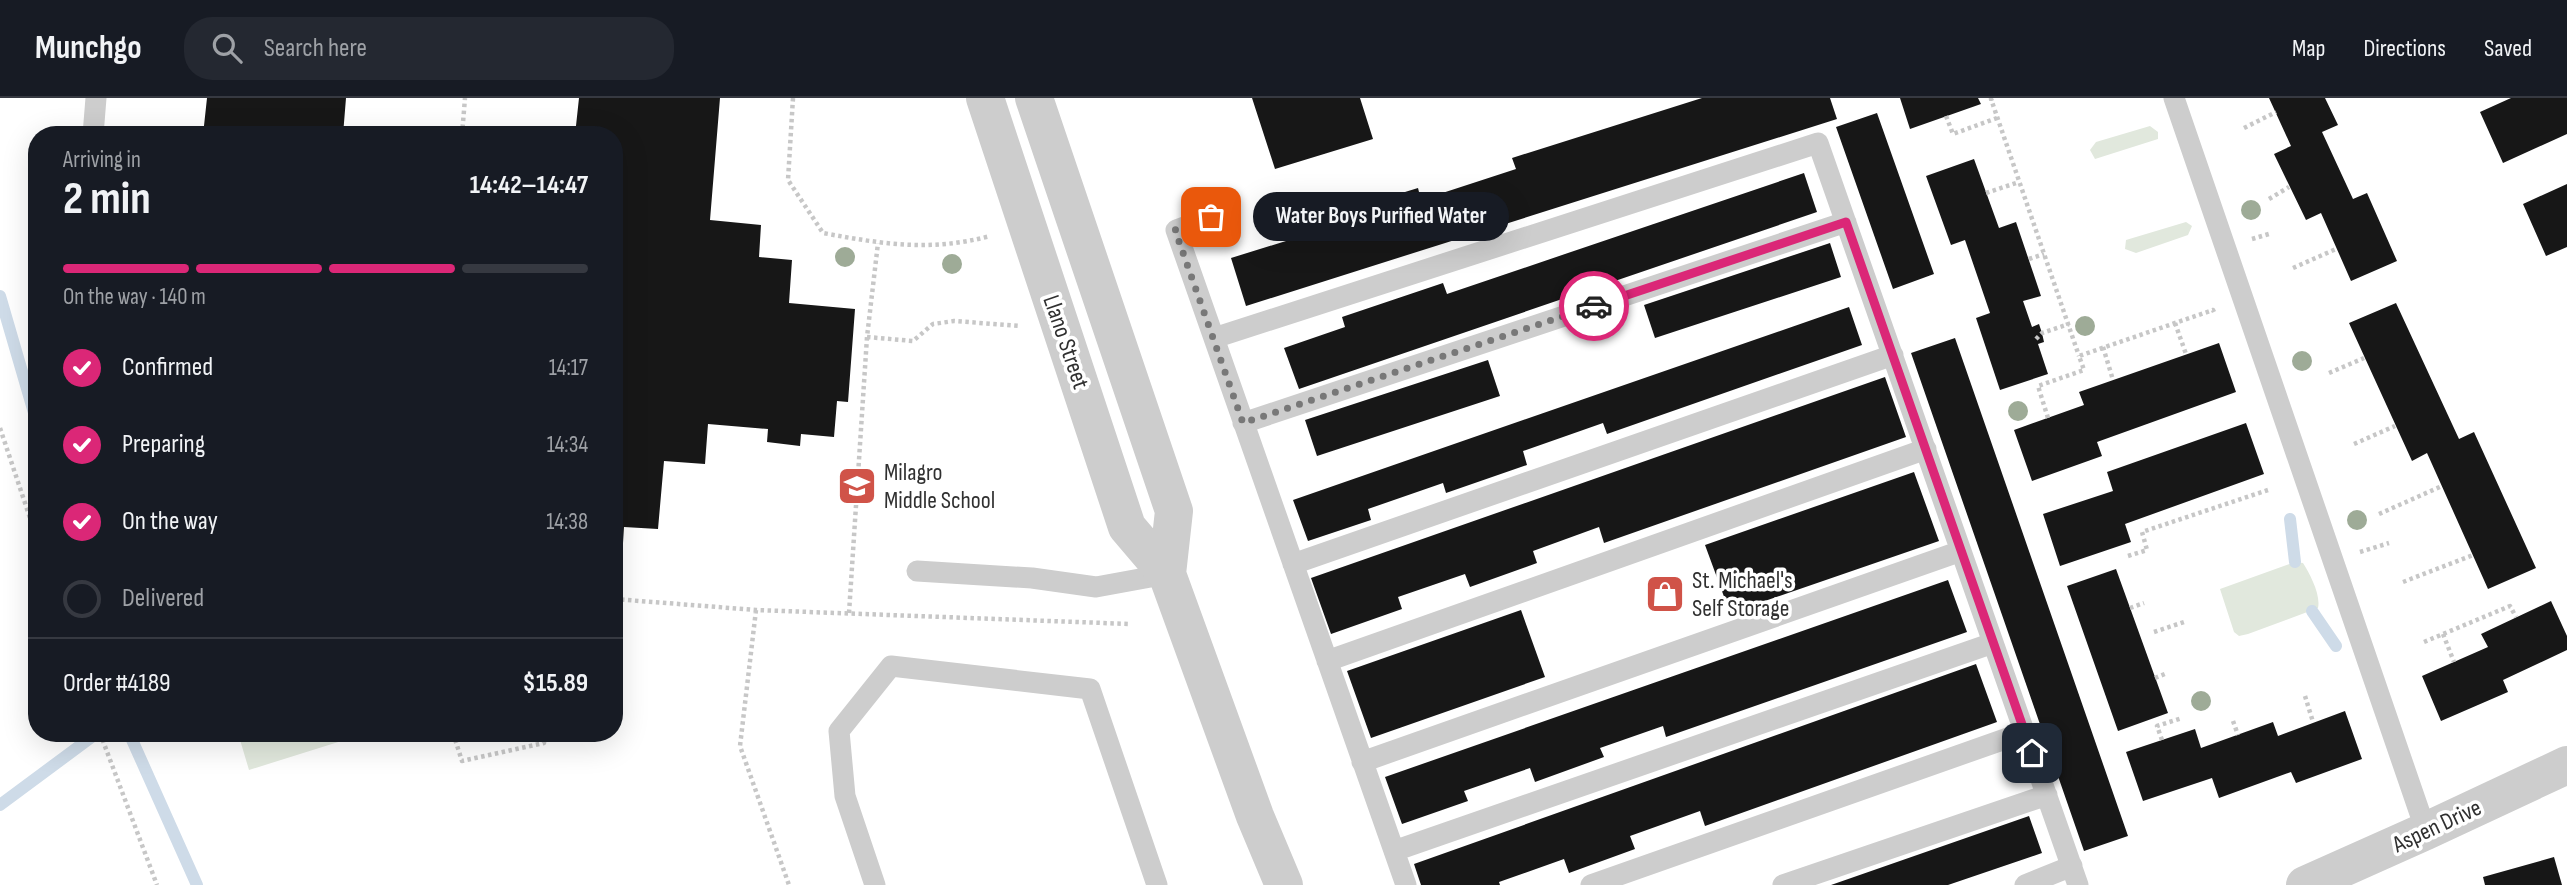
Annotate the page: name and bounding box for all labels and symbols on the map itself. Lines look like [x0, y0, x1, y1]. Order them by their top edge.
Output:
pin [1181, 187, 1241, 247]
callout: Water Boys Purified Water [1253, 192, 1508, 242]
courier [1559, 271, 1629, 341]
street label: Llano Street [1036, 291, 1096, 393]
place label: Milagro Middle School [884, 458, 995, 515]
school or university icon: Milagro Middle School [836, 465, 878, 507]
place label: St. Michael's Self Storage [1692, 566, 1793, 623]
shop icon: St. Michael's Self Storage [1644, 573, 1686, 615]
pin [2002, 723, 2062, 783]
street label: Aspen Drive [2387, 793, 2486, 860]

